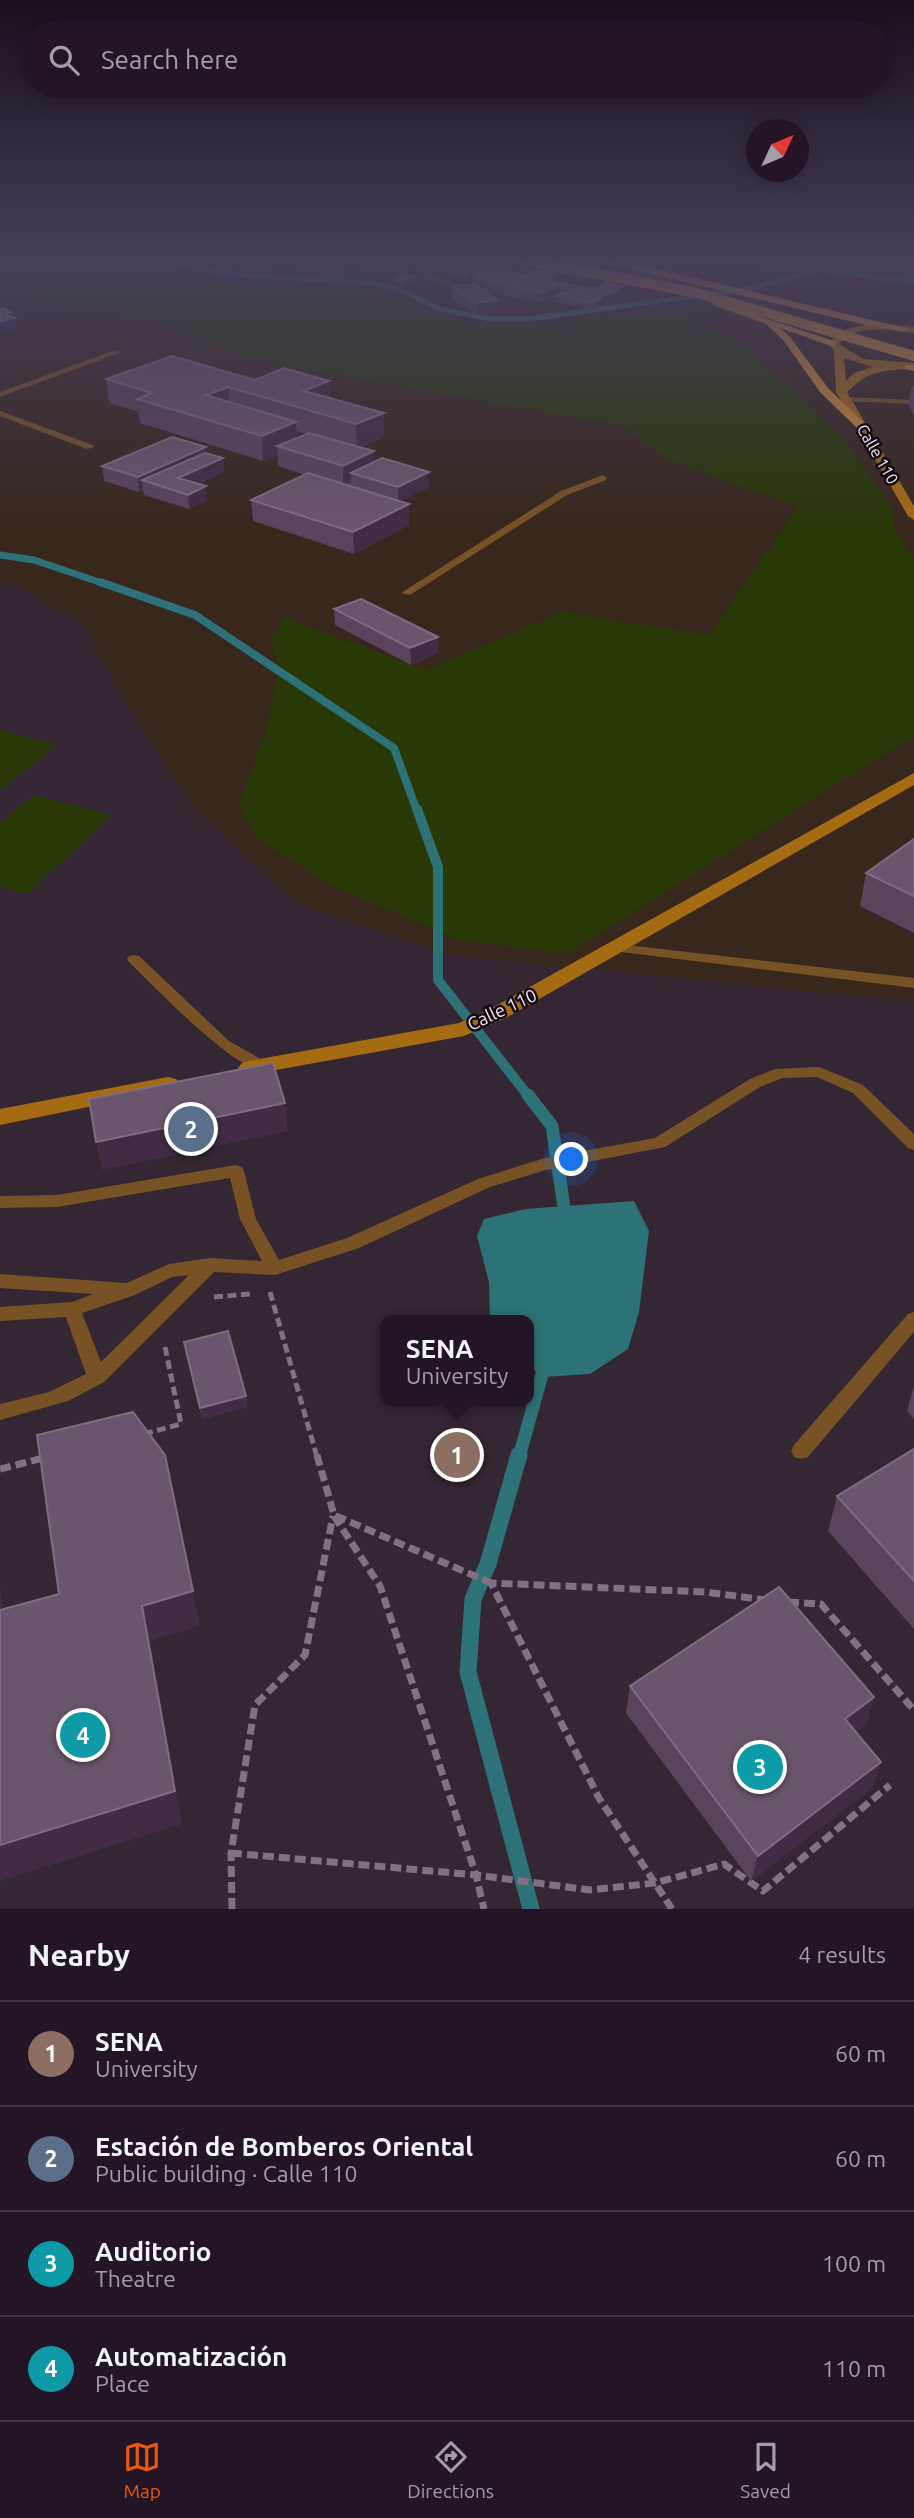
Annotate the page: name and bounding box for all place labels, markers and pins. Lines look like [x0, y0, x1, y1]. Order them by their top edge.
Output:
pin: 2 [168, 1103, 214, 1155]
pin: 1 [434, 1429, 480, 1481]
pin: 4 [60, 1709, 106, 1761]
pin: 3 [737, 1741, 783, 1793]

